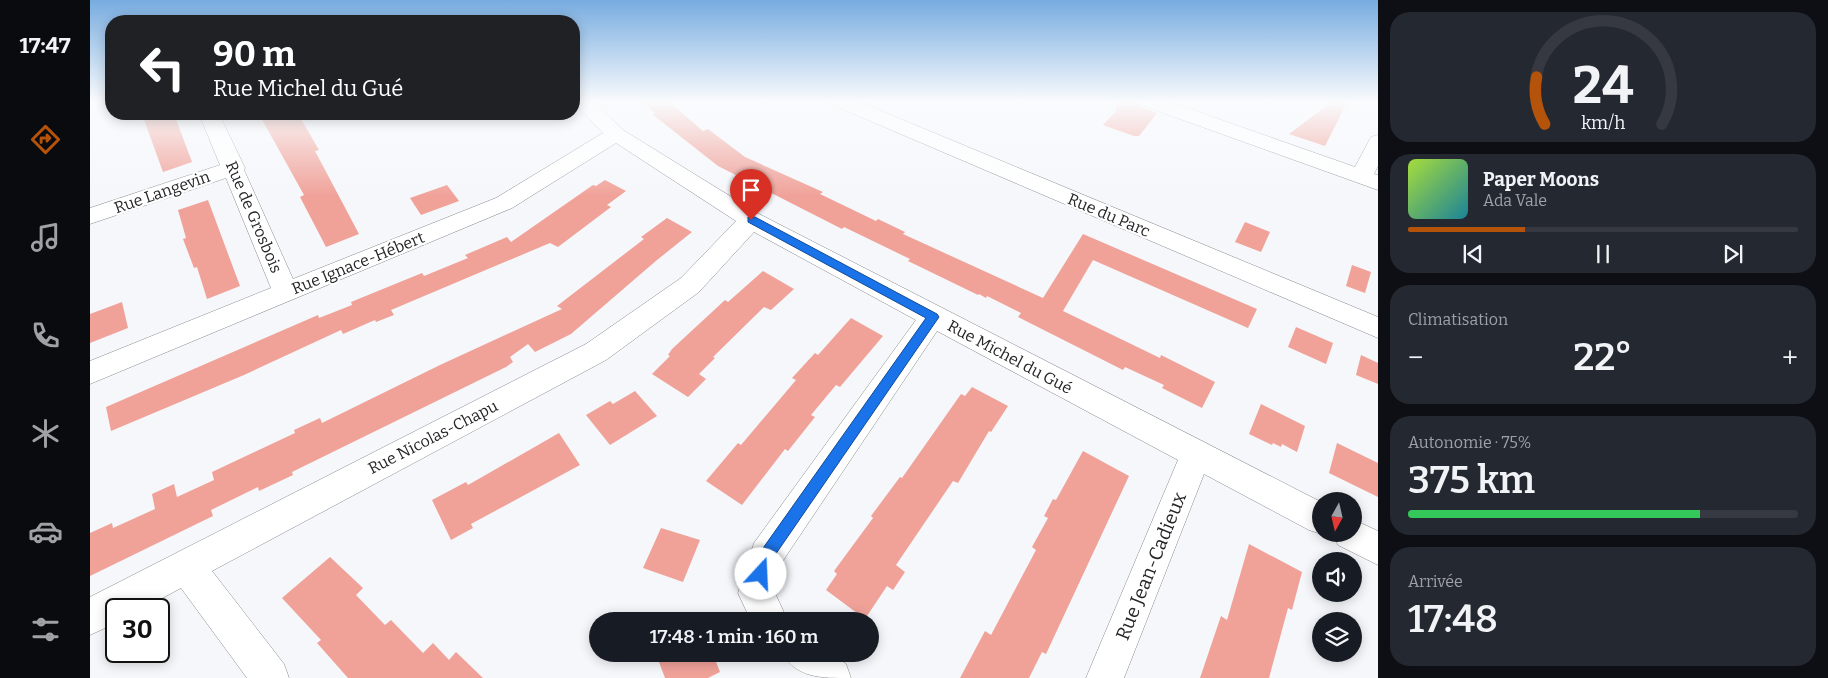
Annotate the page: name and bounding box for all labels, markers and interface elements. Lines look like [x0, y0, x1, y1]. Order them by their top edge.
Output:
text: 17:47 [19, 32, 71, 59]
text: 90 m [213, 33, 296, 75]
icon: left [130, 35, 195, 100]
text: 24 [1573, 54, 1634, 117]
text: Rue Michel du Gué [213, 75, 403, 102]
text: km/h [1581, 112, 1625, 134]
icon: directions [28, 122, 63, 157]
street label: Rue de Grosbois [222, 158, 286, 276]
street label: Rue Langevin [112, 167, 212, 217]
text: Paper Moons [1483, 168, 1599, 191]
pin [730, 169, 772, 220]
icon: arrive [737, 176, 765, 204]
street label: Rue du Parc [1065, 189, 1153, 241]
text: Ada Vale [1483, 191, 1547, 210]
icon: music [28, 220, 63, 255]
street label: Rue Ignace-Hébert [289, 228, 427, 298]
icon: previous [1459, 240, 1487, 268]
icon: pause [1589, 240, 1617, 268]
icon: next [1719, 240, 1747, 268]
text: Climatisation [1408, 310, 1508, 329]
street label: Rue Michel du Gué [944, 316, 1076, 398]
icon: phone [28, 318, 63, 353]
text: 22° [1573, 334, 1632, 380]
text: − [1408, 341, 1423, 374]
text: + [1782, 341, 1798, 374]
street label: Rue Nicolas-Chapu [365, 396, 501, 478]
icon: climate [28, 416, 63, 451]
text: Autonomie · 75% [1408, 433, 1531, 452]
text: 375 km [1408, 457, 1535, 503]
street label: Rue Jean-Cadieux [1111, 488, 1191, 643]
north arrow [1312, 492, 1362, 542]
map controls [1312, 492, 1362, 662]
icon: car [28, 514, 63, 549]
position arrow [734, 547, 786, 599]
button: sound [1312, 552, 1362, 602]
text: Arrivée [1408, 572, 1463, 591]
text: 17:48 [1408, 596, 1498, 642]
speed limit sign: 30 [105, 598, 170, 663]
icon: filters [28, 612, 63, 647]
button: layers [1312, 612, 1362, 662]
text: 17:48 · 1 min · 160 m [650, 625, 818, 648]

